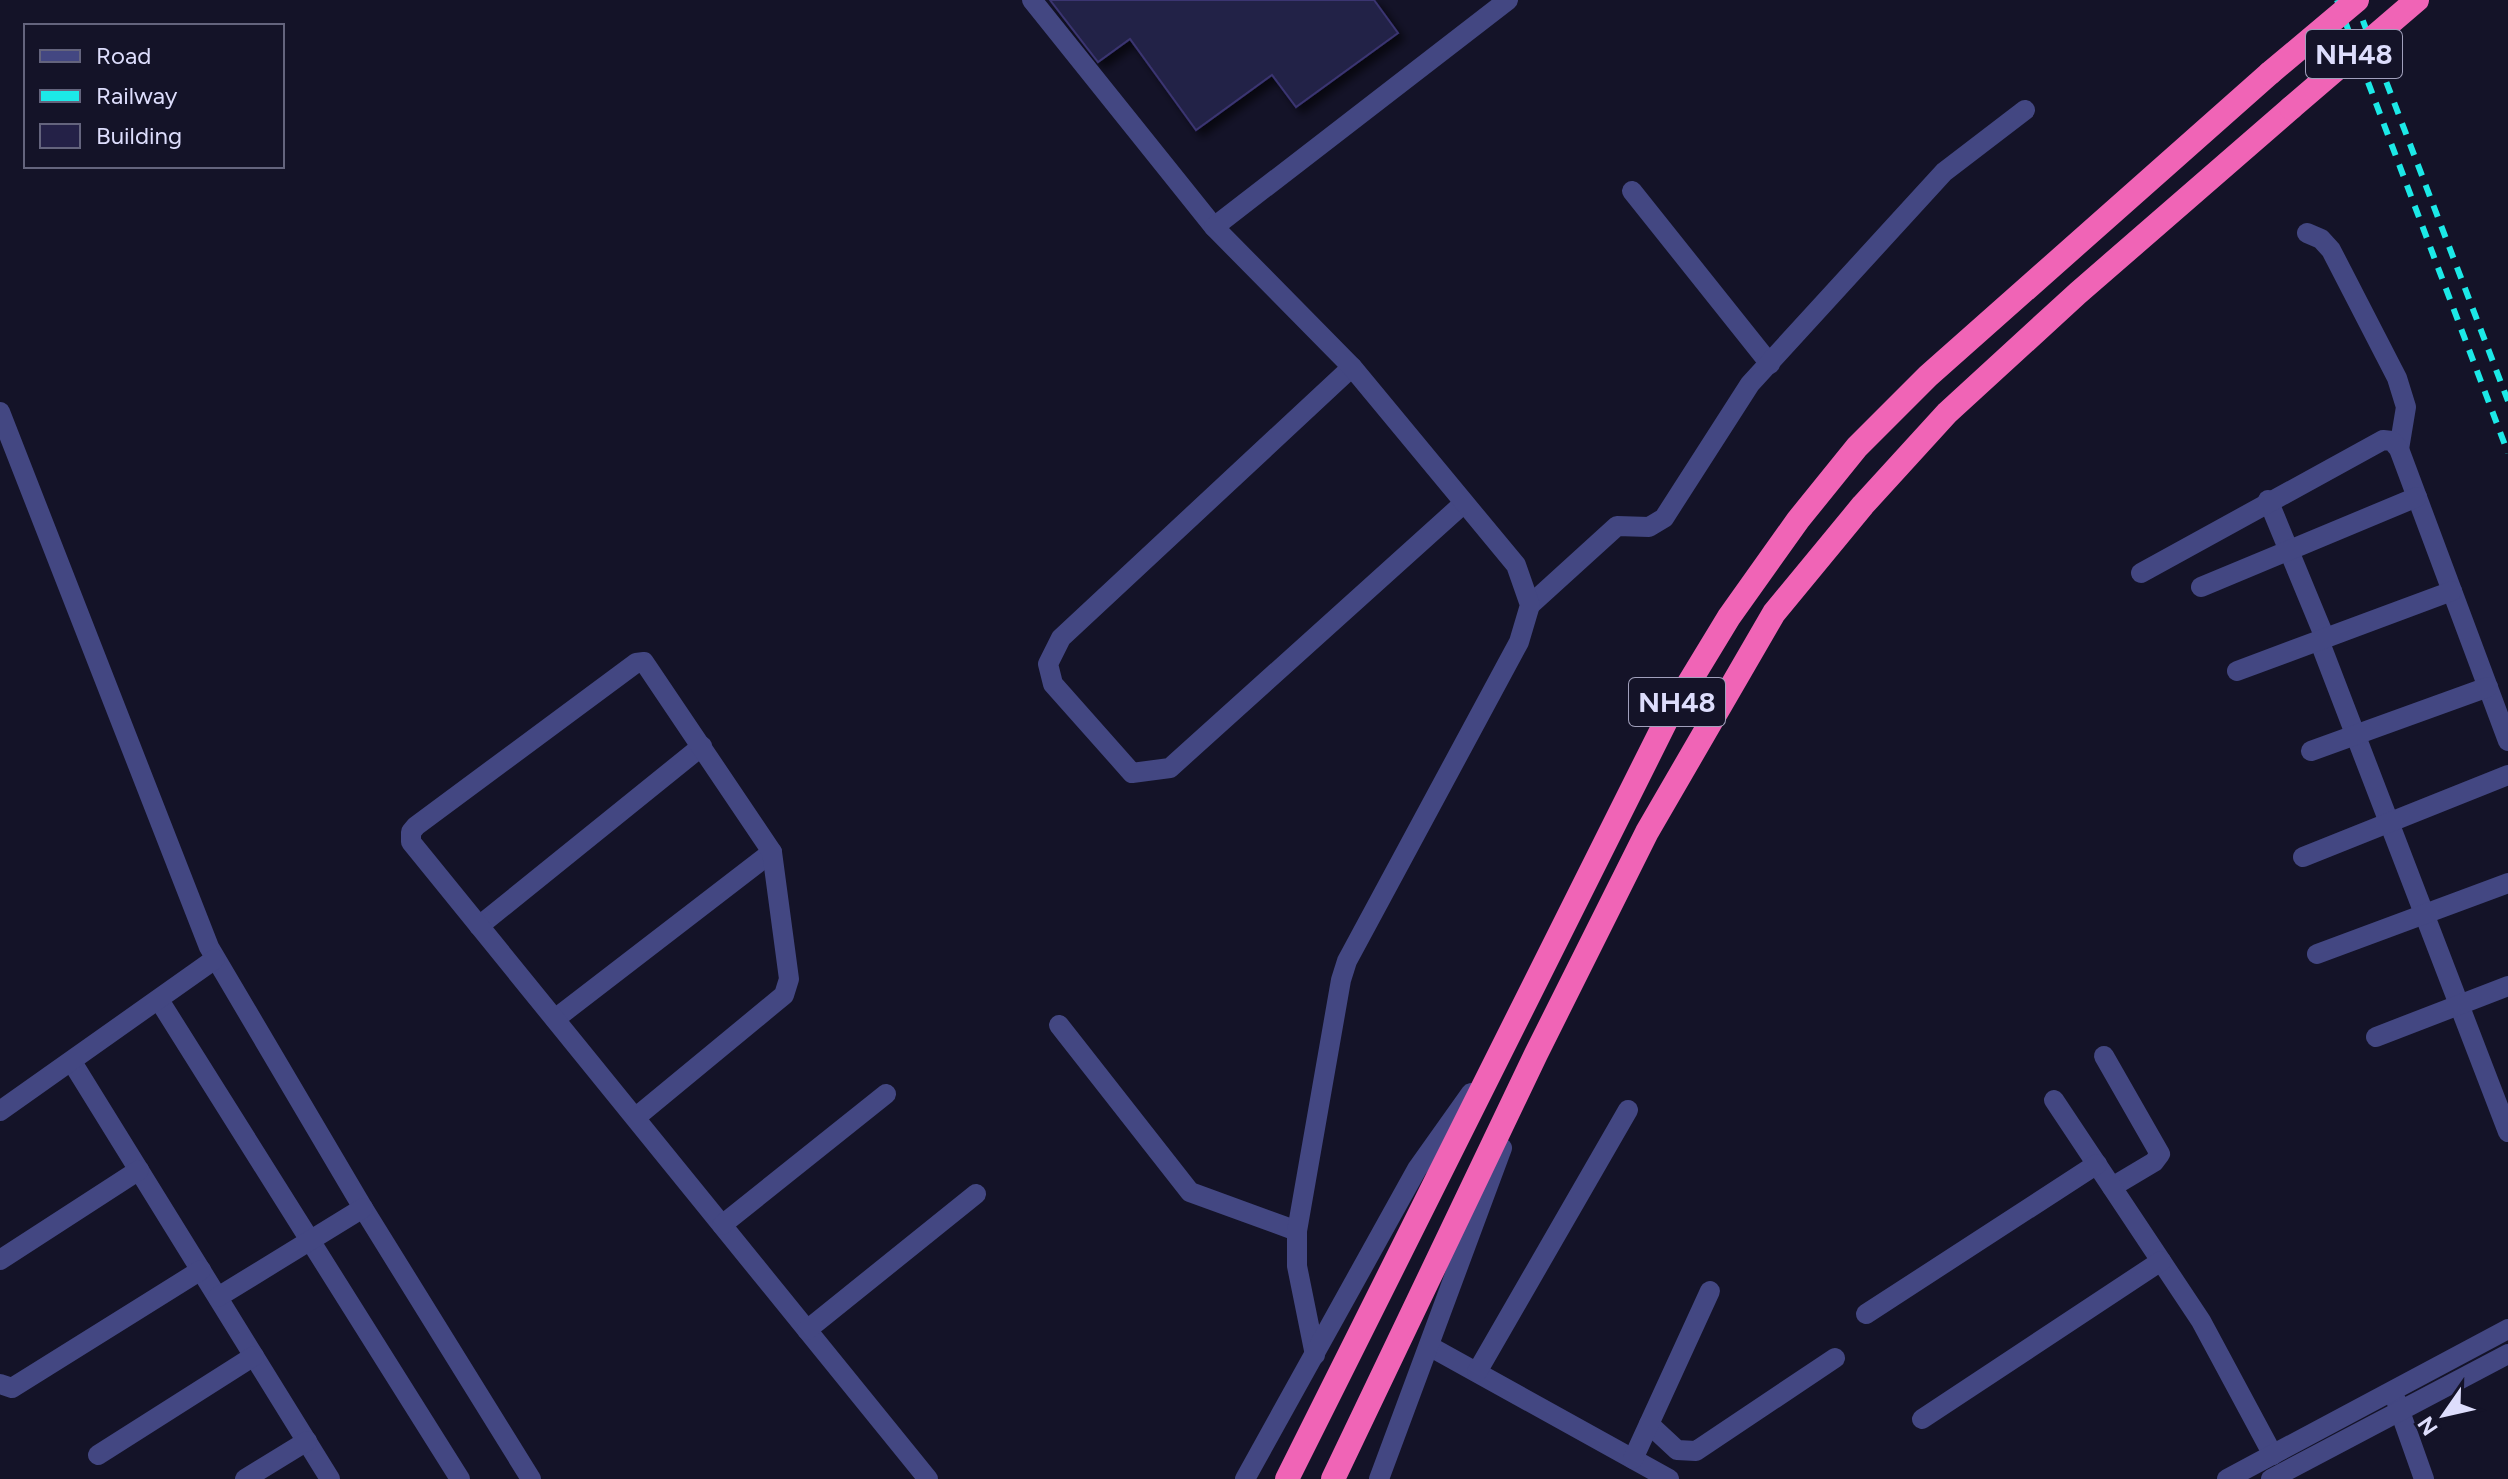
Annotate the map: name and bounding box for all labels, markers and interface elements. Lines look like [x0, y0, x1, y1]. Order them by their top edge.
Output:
legend [24, 24, 284, 168]
road number: NH48 [2306, 30, 2402, 78]
text: Road [96, 41, 151, 70]
text: Railway [96, 81, 178, 110]
text: Building [96, 121, 182, 150]
road number: NH48 [1629, 678, 1725, 726]
north arrow [2404, 1375, 2484, 1455]
text: N [2412, 1411, 2444, 1441]

